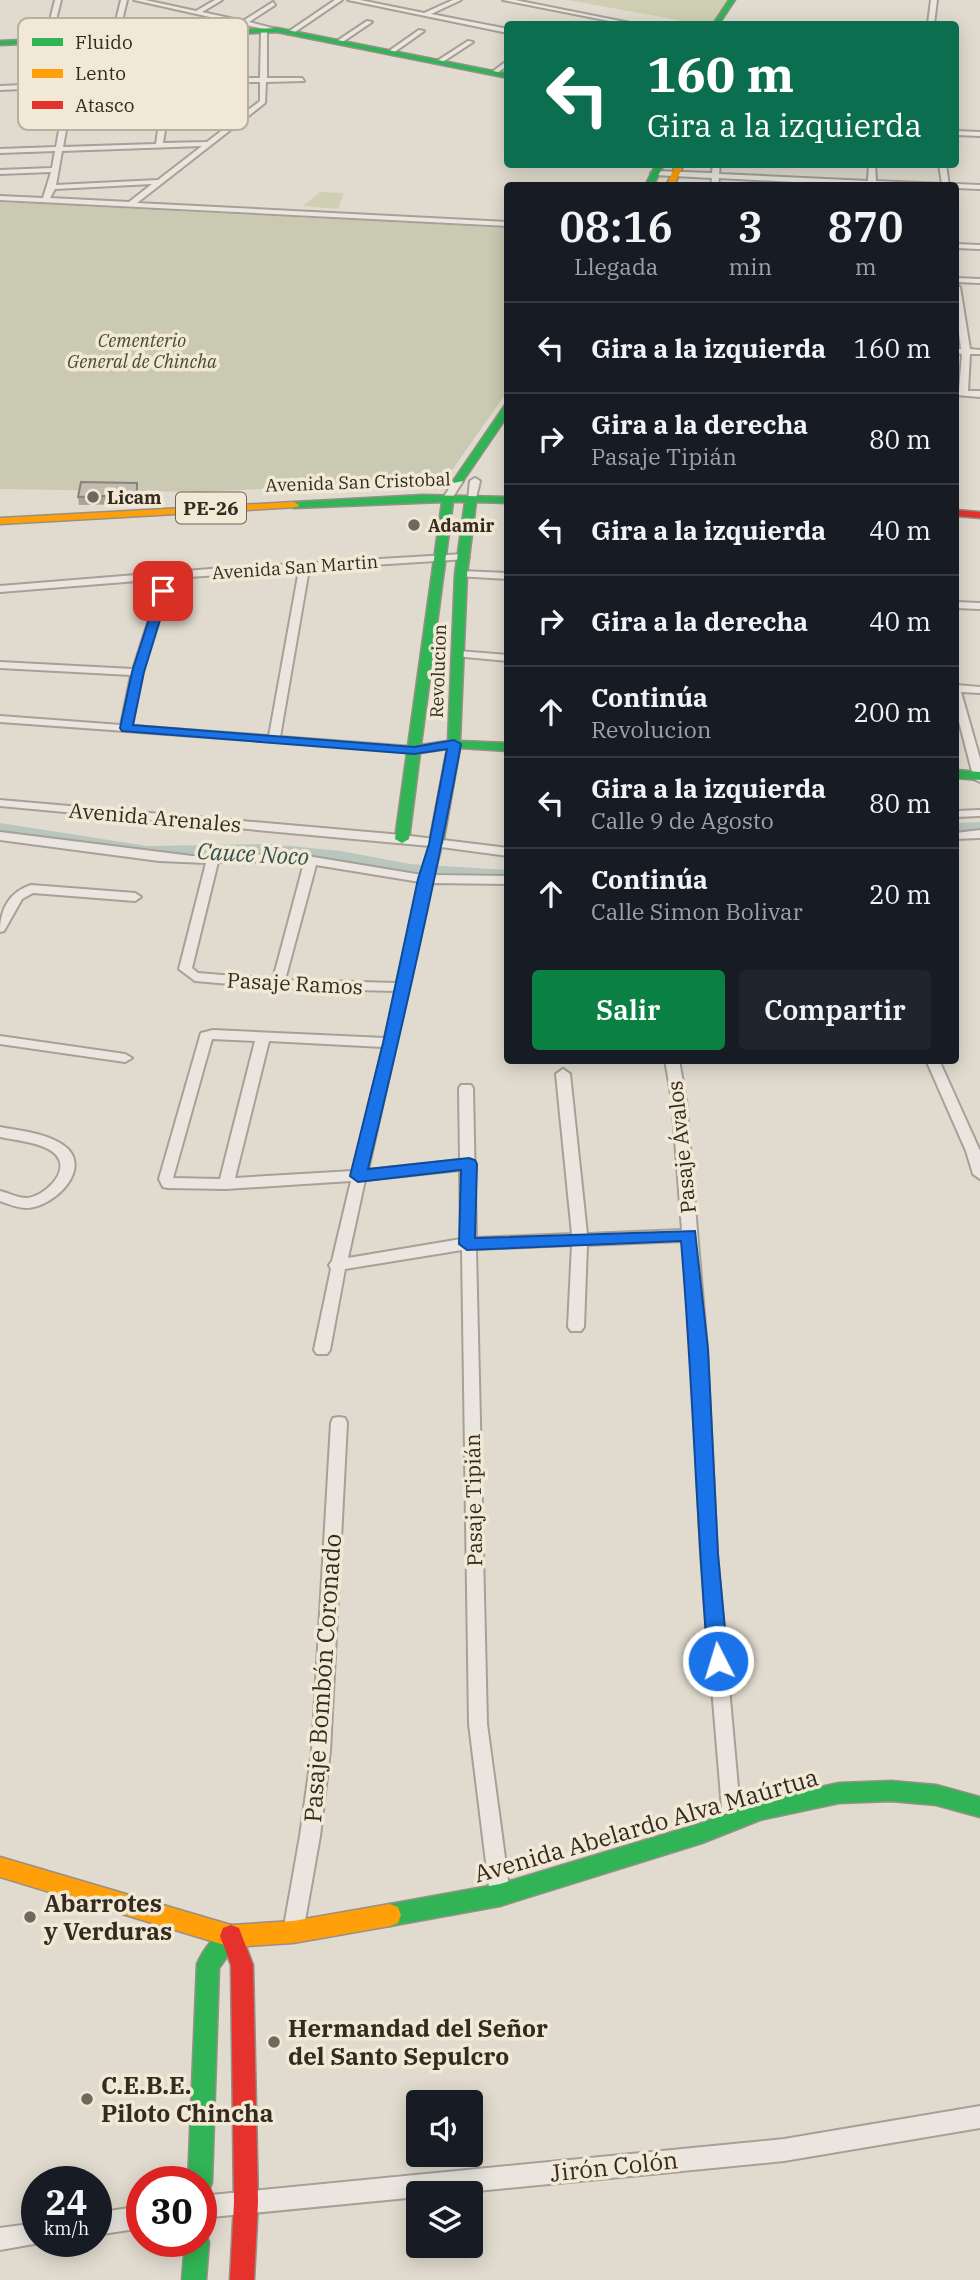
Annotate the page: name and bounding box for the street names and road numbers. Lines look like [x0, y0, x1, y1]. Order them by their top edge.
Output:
street label: Avenida San Cristobal [265, 467, 451, 497]
road number: PE-26 [176, 492, 246, 524]
street label: Avenida San Martin [211, 550, 379, 584]
street label: Revolucion [425, 624, 451, 718]
street label: Avenida Arenales [68, 796, 242, 838]
street label: Pasaje Ramos [226, 965, 364, 1001]
street label: Pasaje Ávalos [660, 1079, 702, 1215]
street label: Pasaje Tipián [458, 1433, 488, 1567]
street label: Pasaje Bombón Coronado [296, 1533, 348, 1823]
street label: Avenida Abelardo Alva Maúrtua [470, 1760, 822, 1890]
street label: Jirón Colón [548, 2143, 680, 2189]

